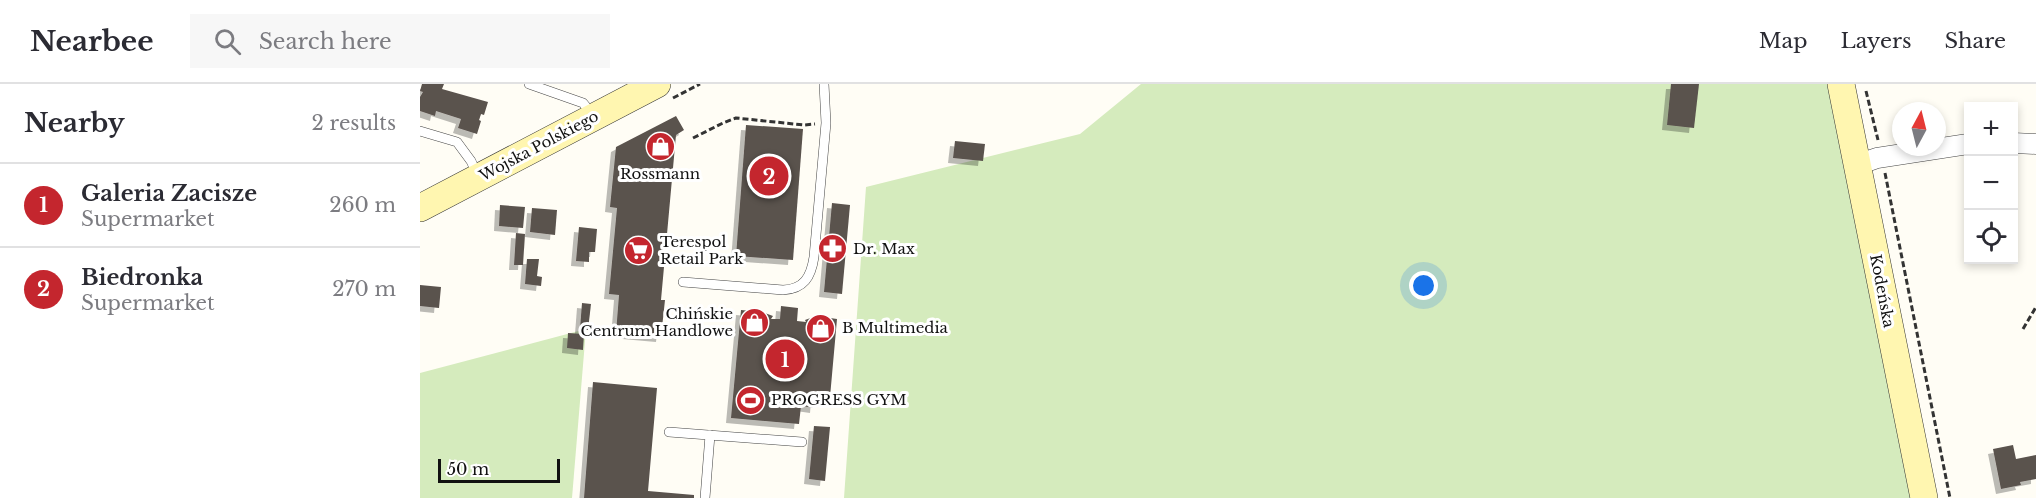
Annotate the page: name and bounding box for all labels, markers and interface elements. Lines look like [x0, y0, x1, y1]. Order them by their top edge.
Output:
search box [190, 14, 610, 68]
text: Nearbee [30, 24, 154, 59]
icon: search [211, 25, 244, 58]
text: Search here [259, 28, 392, 55]
text: Map [1759, 28, 1808, 54]
text: Layers [1841, 28, 1912, 54]
text: Share [1945, 28, 2006, 54]
north arrow [1892, 102, 1946, 156]
map controls [1964, 102, 2018, 264]
button: + [1964, 102, 2018, 156]
street label: Wojska Polskiego [475, 106, 602, 185]
text: Nearby [24, 107, 125, 139]
text: 2 results [312, 111, 396, 135]
shop icon: Rossmann [644, 131, 676, 163]
pin: 2 [750, 154, 788, 199]
button: − [1964, 156, 2018, 210]
place label: Rossmann [620, 164, 700, 183]
text: Galeria Zacisze [81, 180, 257, 207]
text: 1 [39, 193, 48, 217]
text: 260 m [329, 193, 396, 217]
text: Supermarket [81, 207, 215, 231]
button: locate [1964, 210, 2018, 264]
place label: Terespol Retail Park [660, 232, 744, 268]
pharmacy icon: Dr. Max [816, 233, 848, 265]
supermarket icon: Terespol Retail Park [623, 235, 655, 267]
place label: Dr. Max [853, 239, 915, 258]
street label: Kodeńska [1866, 253, 1899, 330]
text: Biedronka [81, 264, 203, 291]
your location [1409, 271, 1438, 300]
text: 2 [37, 277, 50, 301]
text: 270 m [332, 277, 396, 301]
text: Supermarket [81, 291, 215, 315]
place label: Chińskie Centrum Handlowe [581, 304, 733, 340]
shop icon: Chińskie Centrum Handlowe [738, 307, 770, 339]
shop icon: B Multimedia [805, 312, 837, 344]
place label: B Multimedia [842, 318, 949, 337]
pin: 1 [766, 336, 805, 382]
sports icon: PROGRESS GYM [734, 384, 766, 416]
place label: PROGRESS GYM [771, 390, 907, 409]
scale bar [438, 456, 560, 484]
text: 50 m [447, 459, 489, 479]

